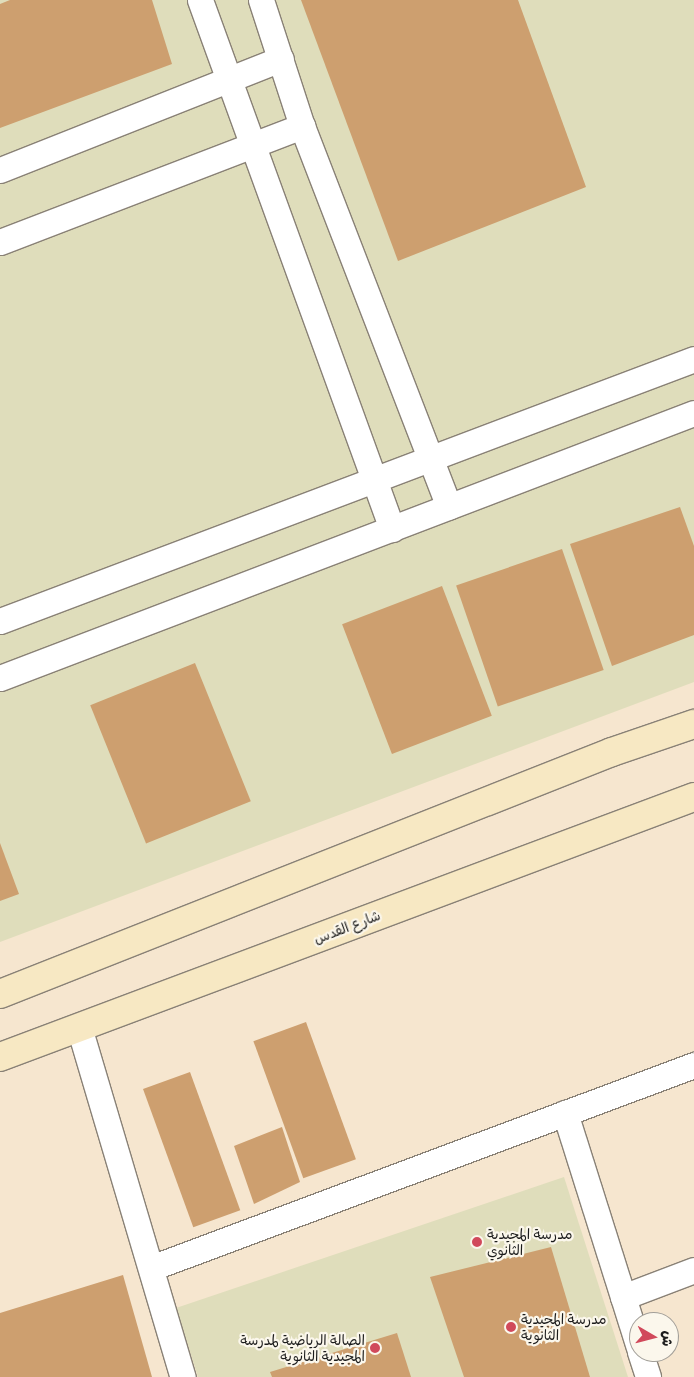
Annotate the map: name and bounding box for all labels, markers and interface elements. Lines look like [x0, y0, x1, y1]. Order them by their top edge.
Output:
street label: شارع القدس [311, 907, 383, 947]
place label: مدرسة المجيدية الثانوي [487, 1226, 573, 1258]
marker: مدرسة المجيدية الثانوي [471, 1236, 483, 1248]
place label: مدرسة المجيدية الثانوية [521, 1311, 607, 1344]
north arrow [629, 1312, 679, 1362]
marker: مدرسة المجيدية الثانوية [505, 1321, 517, 1333]
text: ش [658, 1330, 678, 1348]
place label: الصالة الرياضية لمدرسة المجيدية الثانوية [240, 1332, 365, 1364]
marker: الصالة الرياضية لمدرسة المجيدية الثانوية [369, 1342, 381, 1354]

